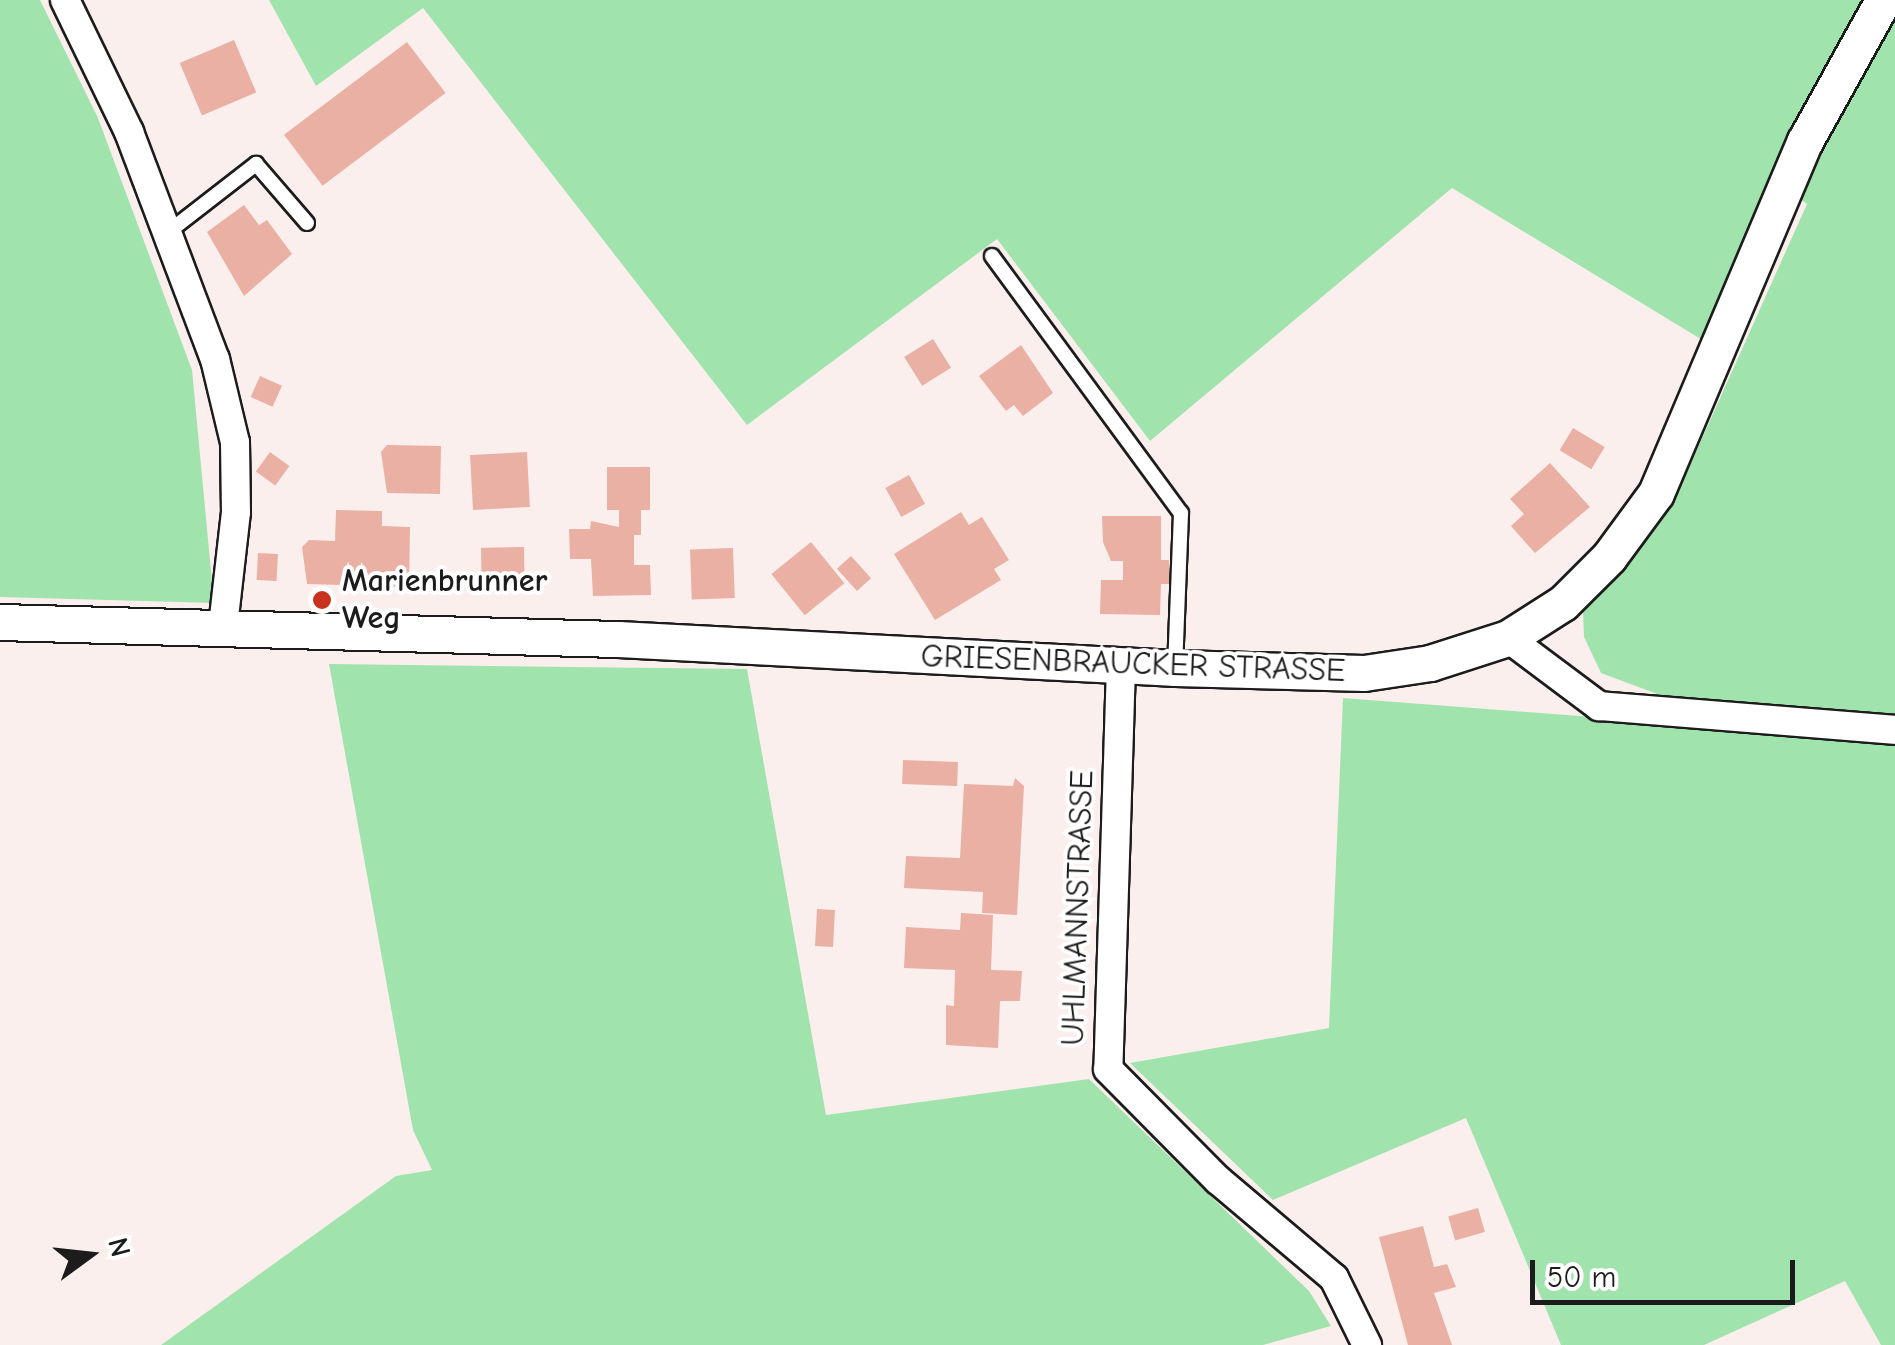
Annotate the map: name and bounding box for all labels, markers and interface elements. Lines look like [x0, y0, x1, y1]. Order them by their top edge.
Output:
place label: Marienbrunner Weg [342, 563, 547, 638]
marker: Marienbrunner Weg [311, 589, 333, 611]
street label: GRIESENBRAUCKER STRASSE [920, 637, 1346, 691]
street label: UHLMANNSTRASSE [1054, 770, 1102, 1046]
north arrow [40, 1205, 140, 1305]
text: N [101, 1234, 137, 1260]
scale bar [1535, 1240, 1800, 1302]
text: 50 m [1547, 1260, 1616, 1295]

